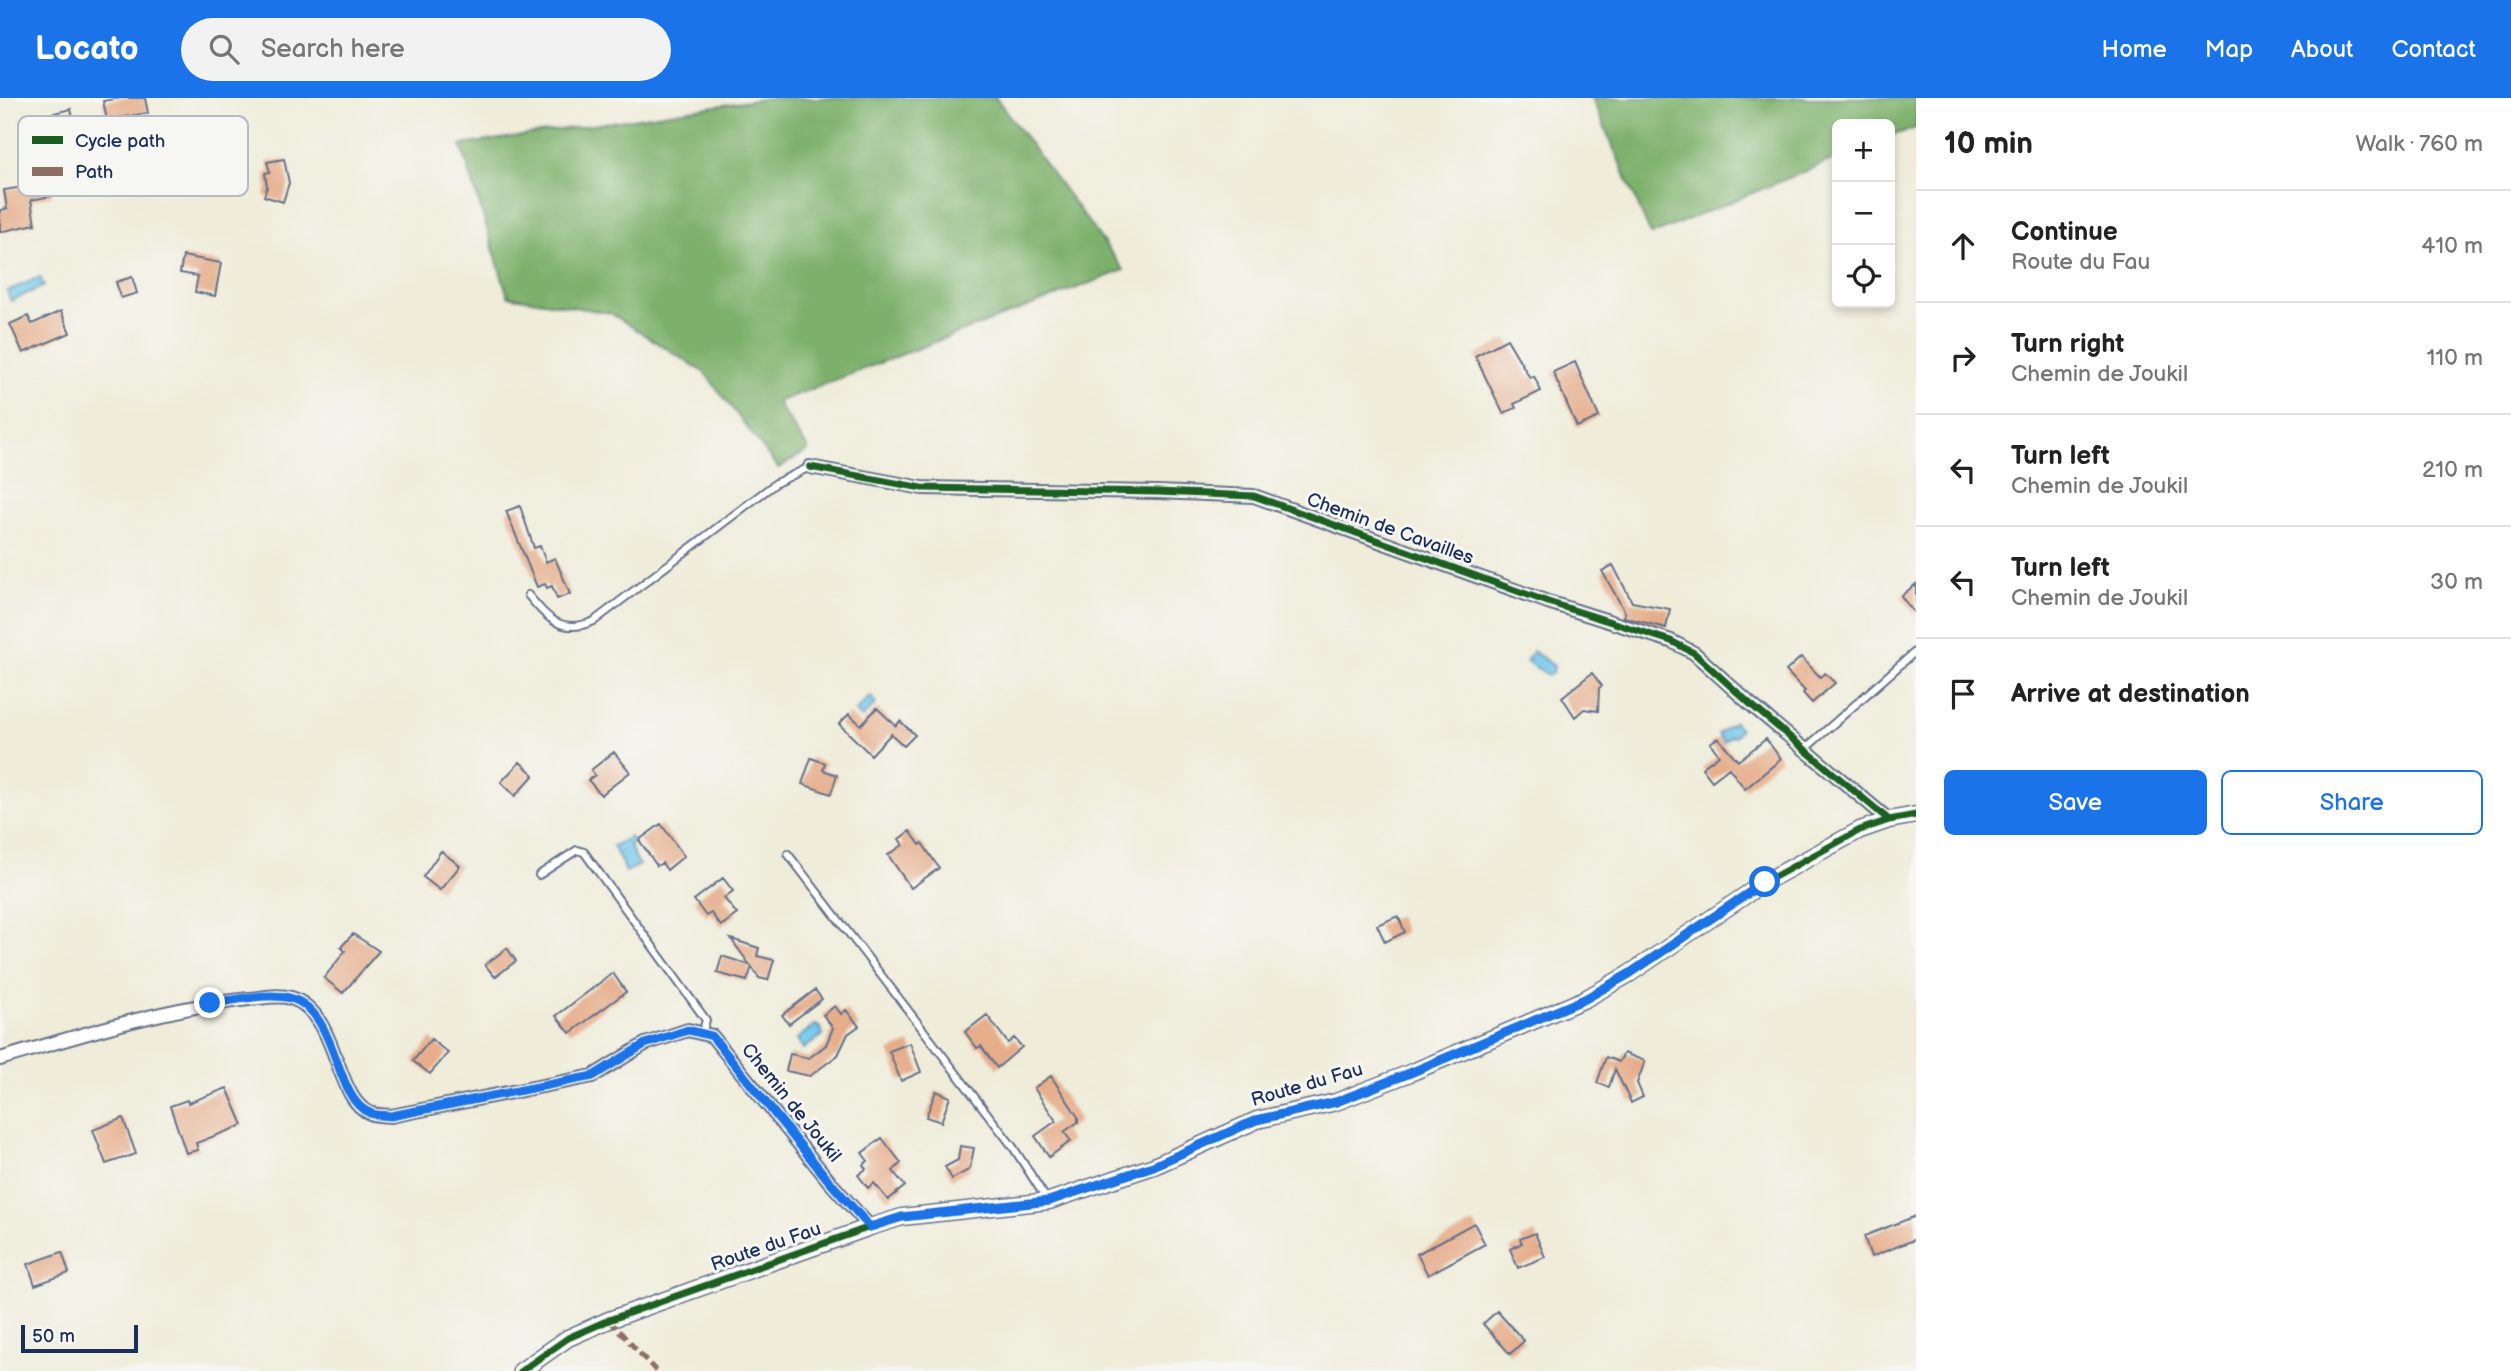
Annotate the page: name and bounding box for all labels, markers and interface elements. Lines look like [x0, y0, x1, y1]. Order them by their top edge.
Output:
search box [181, 18, 671, 81]
text: Locato [35, 29, 139, 69]
icon: search [205, 30, 243, 68]
text: Search here [261, 34, 405, 65]
text: Home [2102, 35, 2167, 64]
text: Map [2205, 35, 2253, 64]
text: About [2291, 35, 2353, 64]
text: Contact [2391, 35, 2476, 64]
legend [18, 116, 248, 196]
map controls [1832, 119, 1895, 308]
button: + [1832, 119, 1895, 182]
text: 10 min [1944, 126, 2033, 162]
text: Cycle path [75, 130, 165, 153]
text: Walk · 760 m [2355, 130, 2483, 158]
text: Path [75, 161, 113, 184]
button: − [1832, 182, 1895, 245]
text: Continue [2011, 217, 2118, 248]
icon: ahead [1944, 227, 1982, 265]
text: 410 m [2421, 232, 2483, 260]
button: locate [1832, 245, 1895, 308]
text: Route du Fau [2011, 248, 2150, 276]
text: Turn right [2011, 329, 2124, 360]
icon: right [1944, 339, 1982, 377]
text: 110 m [2426, 344, 2483, 372]
text: Chemin de Joukil [2011, 360, 2188, 388]
text: Turn left [2011, 441, 2110, 472]
icon: left [1944, 451, 1982, 489]
text: 210 m [2422, 456, 2483, 484]
text: Chemin de Joukil [2011, 472, 2188, 500]
street label: Chemin de Cavailles [1303, 488, 1477, 570]
text: Turn left [2011, 553, 2110, 584]
icon: left [1944, 563, 1982, 601]
text: 30 m [2430, 568, 2483, 596]
text: Chemin de Joukil [2011, 584, 2188, 612]
icon: arrive [1944, 675, 1982, 713]
text: Arrive at destination [2011, 679, 2250, 710]
button: Save [1944, 770, 2207, 835]
button: Share [2221, 770, 2483, 835]
route start [1749, 866, 1780, 897]
route end [194, 987, 225, 1018]
street label: Chemin de Joukil [736, 1039, 846, 1167]
street label: Route du Fau [1249, 1058, 1365, 1112]
street label: Route du Fau [708, 1217, 824, 1277]
scale bar [21, 1322, 138, 1354]
text: 50 m [32, 1325, 75, 1348]

